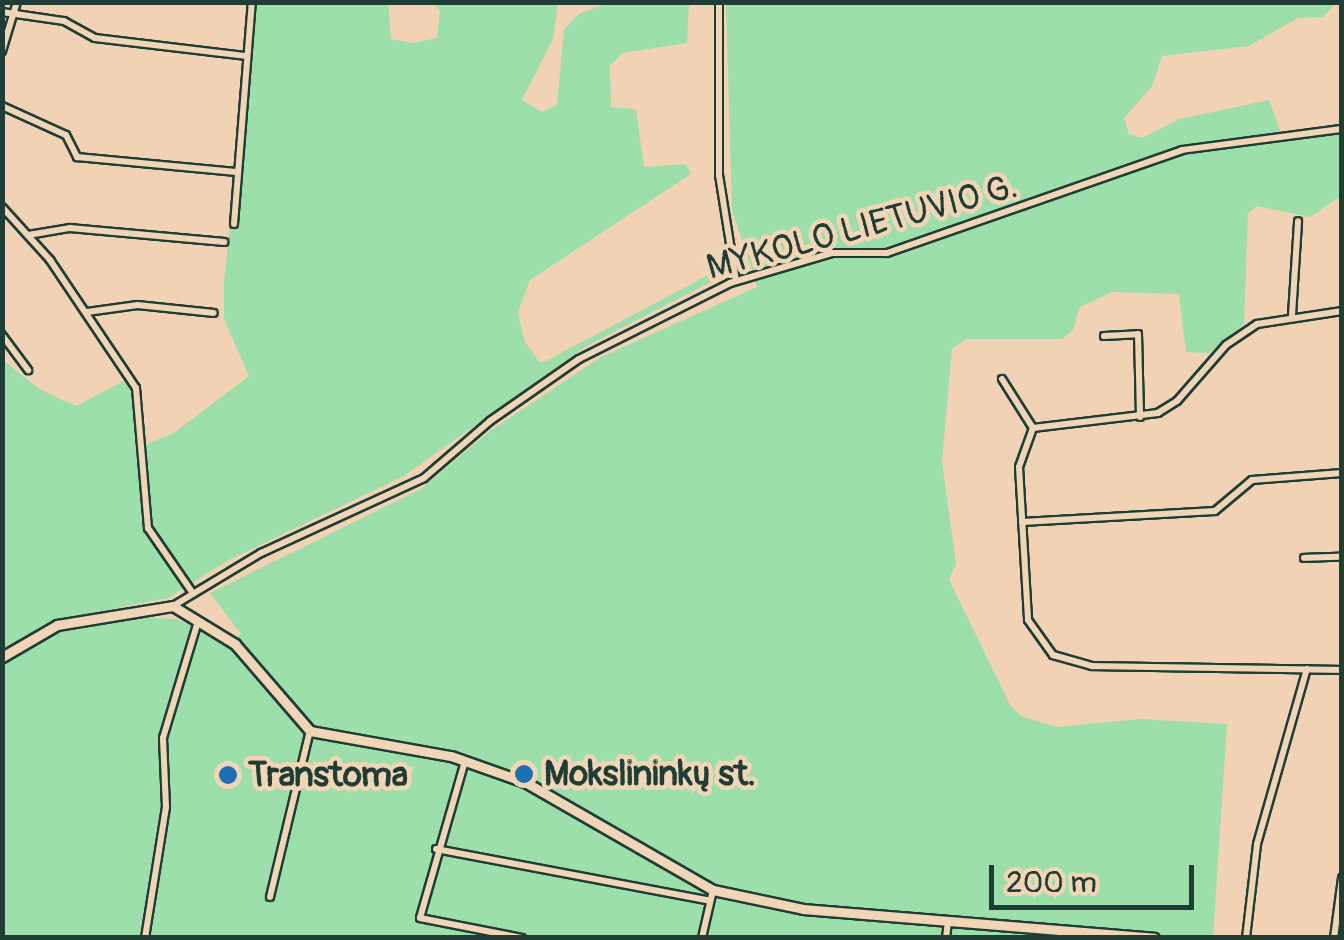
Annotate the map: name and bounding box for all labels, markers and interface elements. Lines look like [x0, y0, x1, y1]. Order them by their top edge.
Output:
street label: MYKOLO LIETUVIO G. [702, 165, 1022, 289]
place label: Mokslininkų st. [544, 753, 756, 795]
place label: Transtoma [248, 754, 408, 796]
marker: Mokslininkų st. [513, 763, 535, 785]
marker: Transtoma [217, 764, 239, 786]
scale bar [994, 845, 1199, 907]
text: 200 m [1006, 864, 1097, 901]

